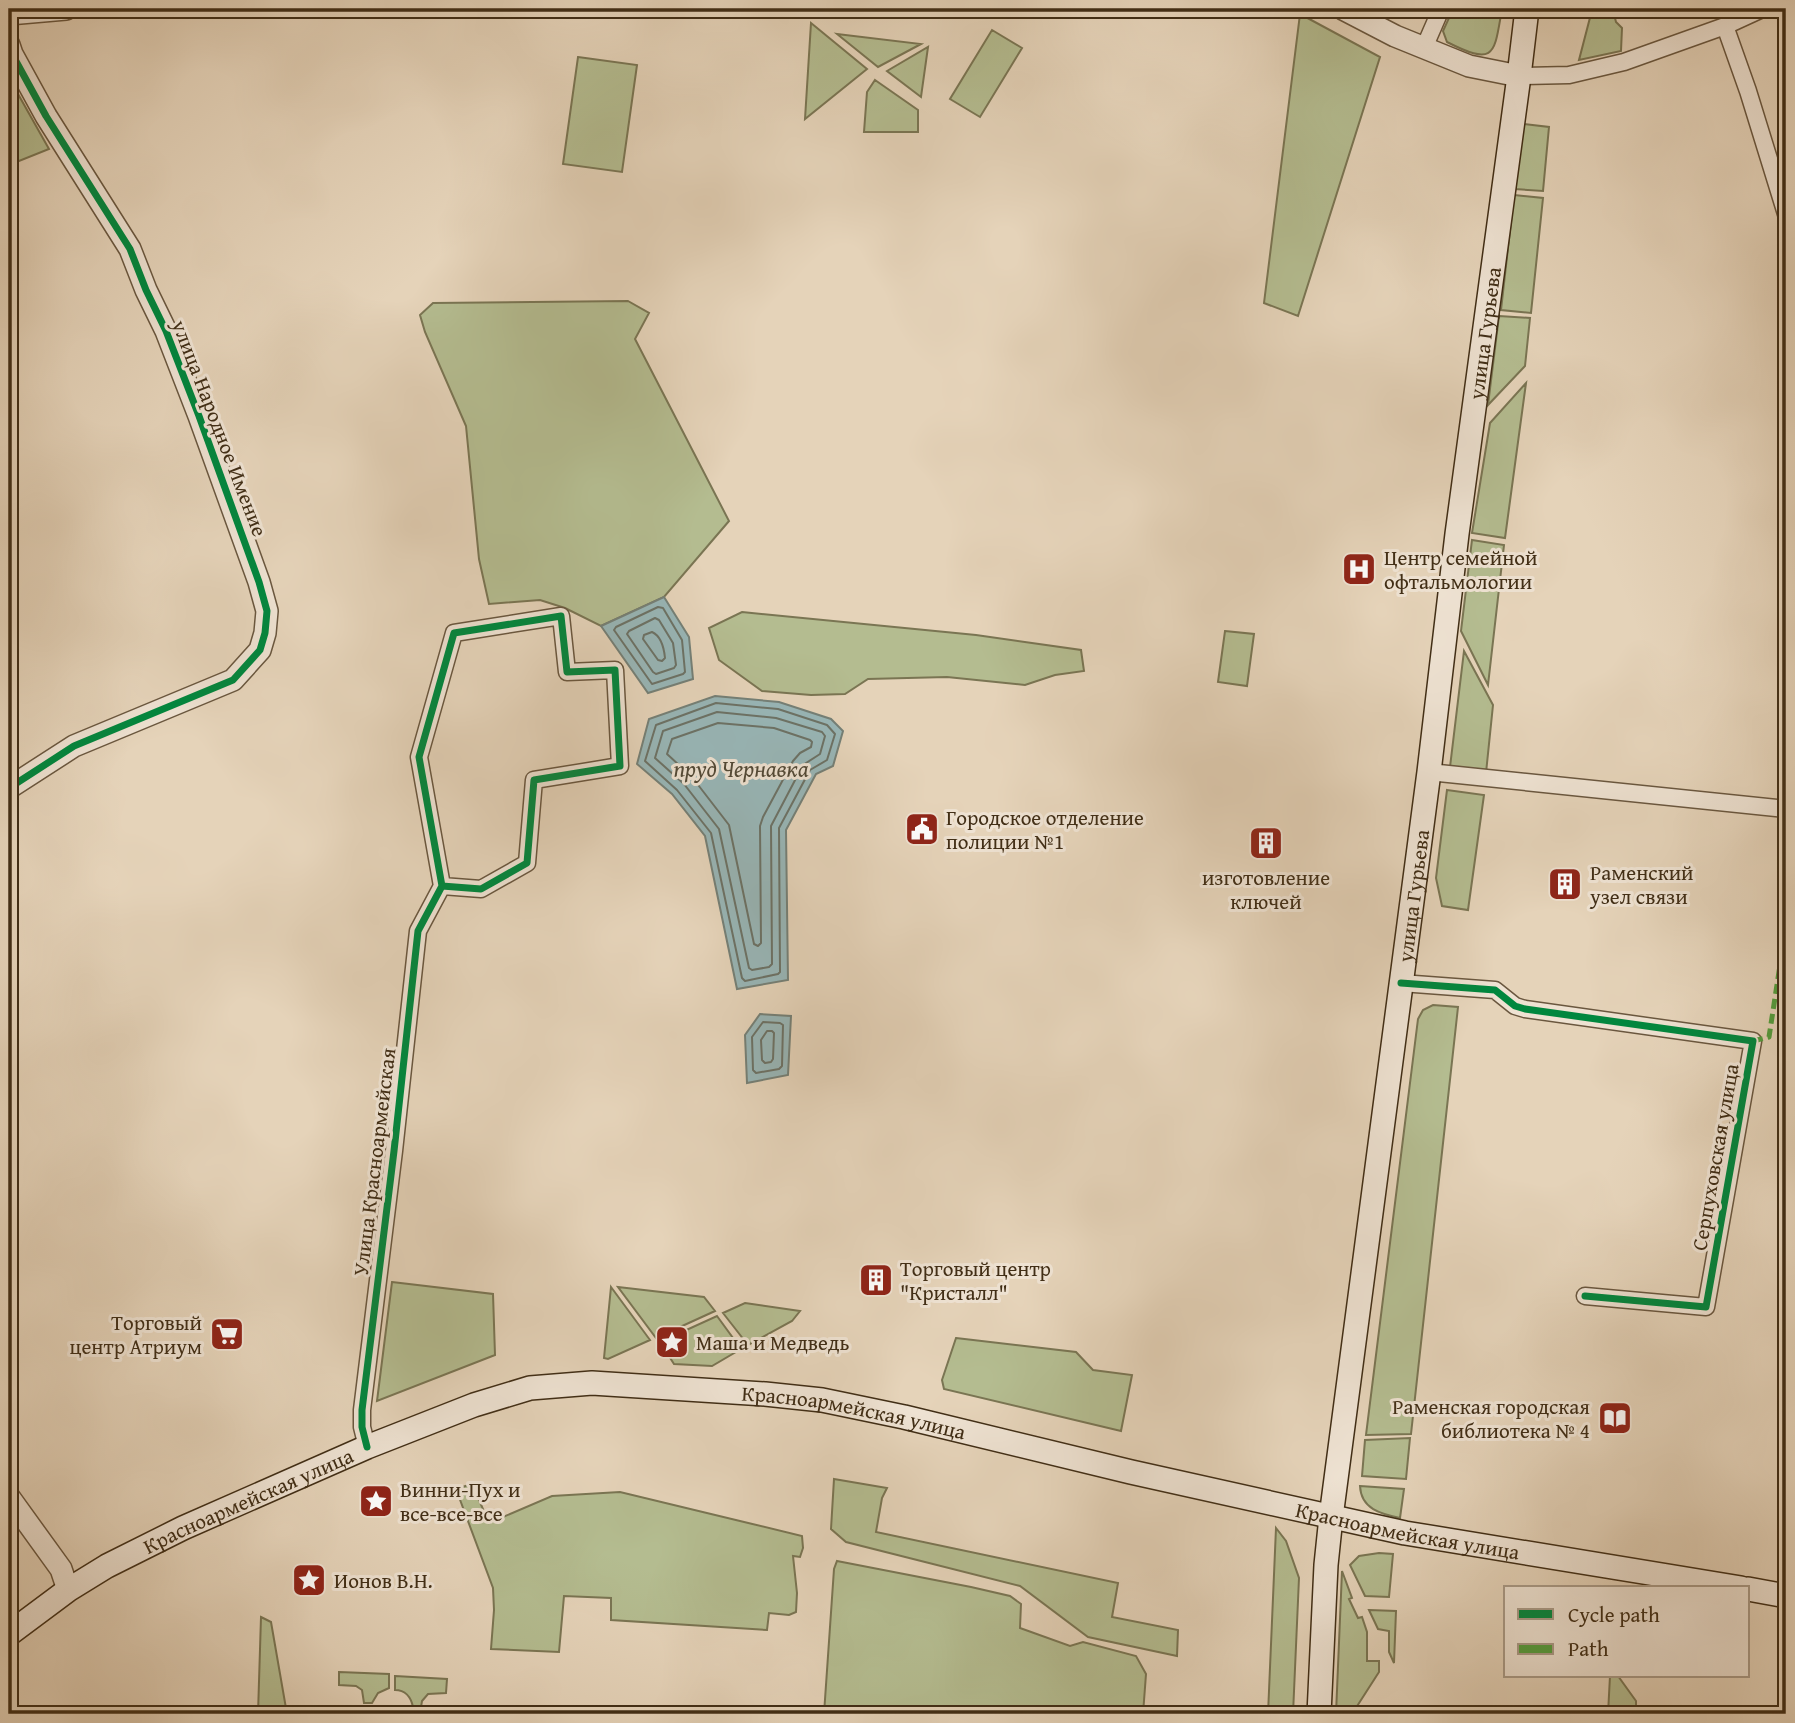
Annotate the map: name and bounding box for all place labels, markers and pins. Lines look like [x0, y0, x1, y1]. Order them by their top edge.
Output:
place label: Центр семейной офтальмологии [1384, 542, 1538, 597]
hospital icon: Центр семейной офтальмологии [1340, 550, 1378, 588]
place label: Городское отделение полиции №1 [946, 802, 1144, 857]
public building icon: Городское отделение полиции №1 [903, 810, 941, 848]
building icon: изготовление ключей [1247, 824, 1285, 862]
place label: Раменский узел связи [1589, 857, 1694, 912]
place label: изготовление ключей [1202, 862, 1330, 917]
building icon: Раменский узел связи [1546, 865, 1584, 903]
place label: Торговый центр "Кристалл" [900, 1253, 1051, 1308]
building icon: Торговый центр "Кристалл" [857, 1261, 895, 1299]
place label: Торговый центр Атриум [70, 1307, 202, 1362]
supermarket icon: Торговый центр Атриум [208, 1315, 246, 1353]
place icon: Маша и Медведь [653, 1323, 691, 1361]
place label: Маша и Медведь [696, 1327, 849, 1358]
place label: Раменская городская библиотека № 4 [1392, 1391, 1590, 1446]
library icon: Раменская городская библиотека № 4 [1596, 1399, 1634, 1437]
place label: Винни-Пух и все-все-все [400, 1474, 521, 1529]
place icon: Винни-Пух и все-все-все [357, 1482, 395, 1520]
place icon: Ионов В.Н. [290, 1561, 328, 1599]
place label: Ионов В.Н. [334, 1565, 433, 1596]

